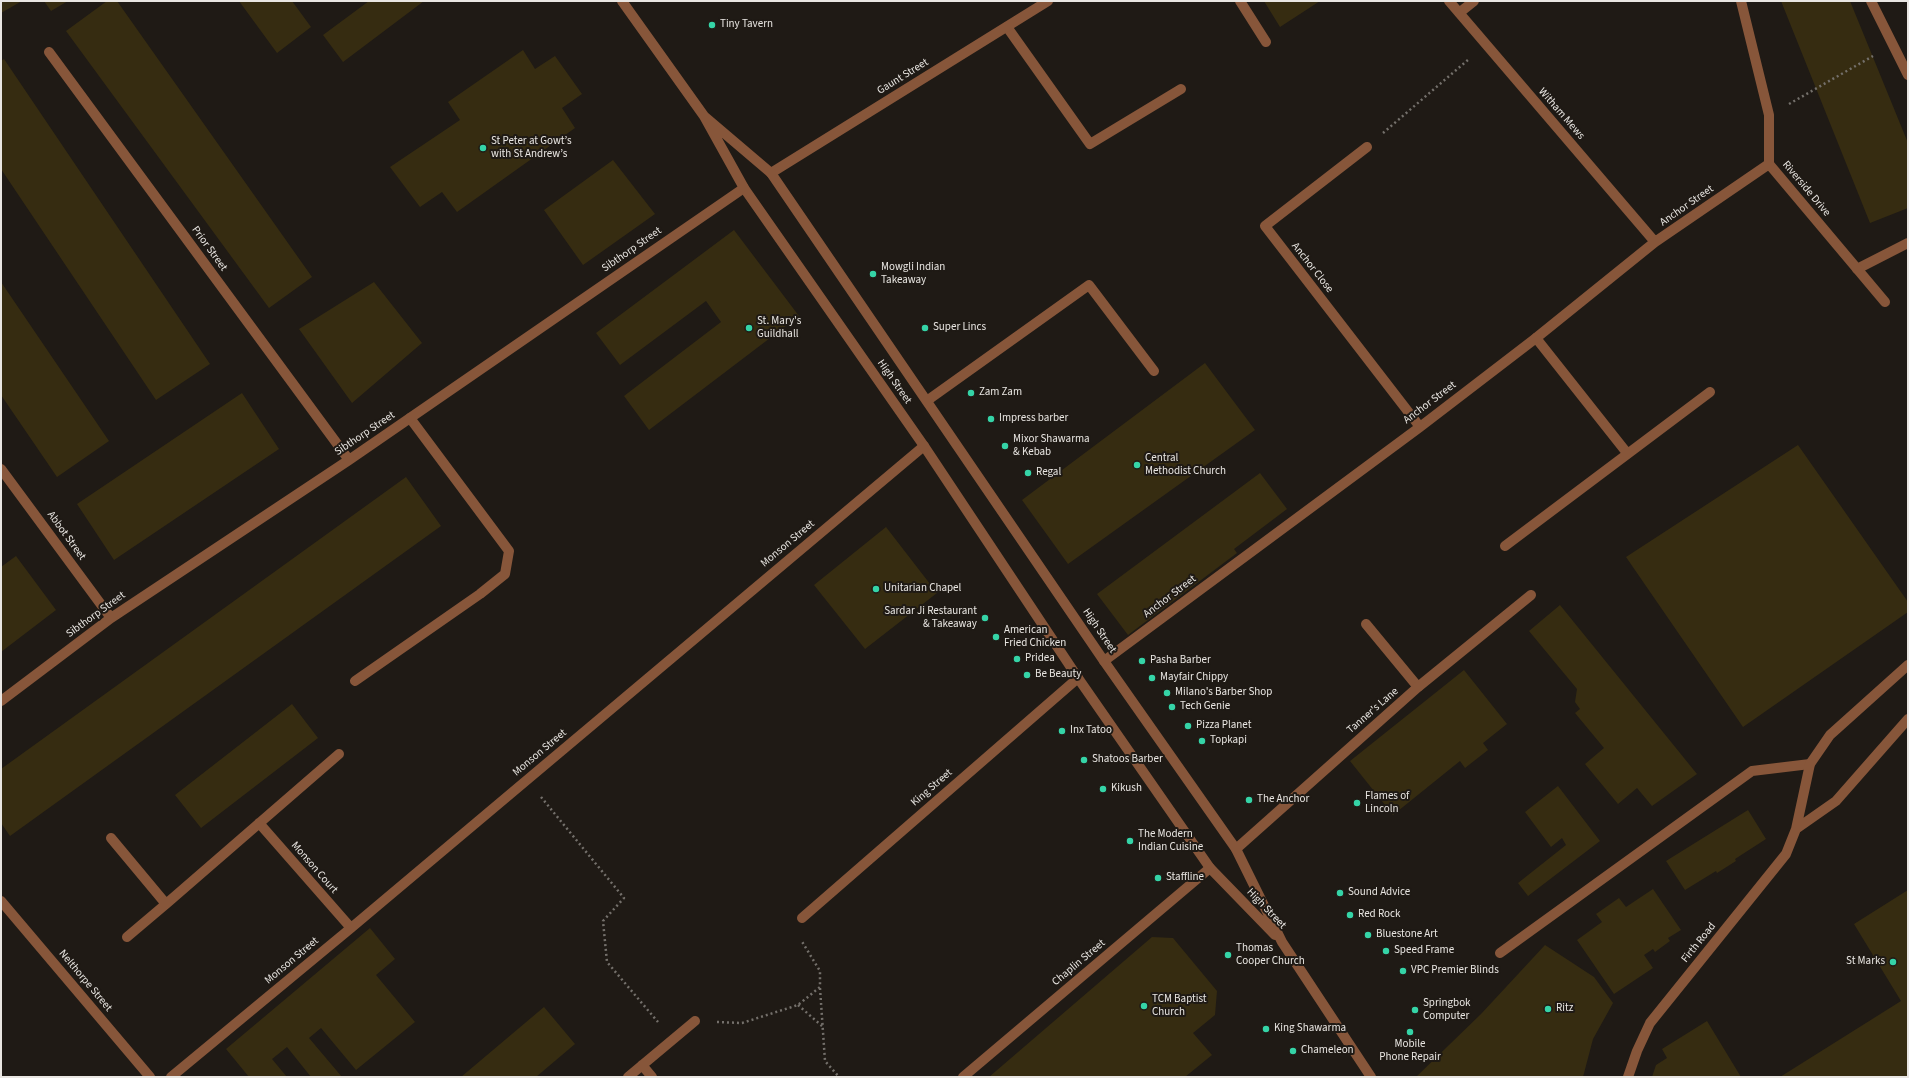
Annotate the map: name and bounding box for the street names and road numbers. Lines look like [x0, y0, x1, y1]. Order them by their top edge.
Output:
street label: Gaunt Street [875, 56, 931, 98]
street label: Witham Mews [1535, 86, 1587, 142]
street label: Riverside Drive [1779, 159, 1833, 219]
street label: Anchor Street [1658, 183, 1716, 229]
street label: Prior Street [188, 224, 230, 274]
street label: Sibthorp Street [600, 225, 664, 275]
street label: Anchor Close [1288, 240, 1336, 296]
street label: High Street [874, 357, 914, 407]
street label: Anchor Street [1401, 379, 1459, 427]
street label: Sibthorp Street [332, 409, 398, 459]
street label: Abbot Street [44, 509, 88, 563]
street label: Monson Street [758, 518, 818, 570]
street label: Anchor Street [1141, 573, 1199, 621]
street label: Sibthorp Street [64, 589, 128, 641]
street label: High Street [1079, 606, 1119, 656]
street label: Tanner's Lane [1345, 685, 1401, 737]
street label: Monson Street [510, 727, 570, 779]
street label: King Street [909, 766, 955, 810]
street label: Monson Court [288, 839, 340, 897]
street label: High Street [1243, 886, 1289, 932]
street label: Firth Road [1679, 920, 1719, 966]
street label: Monson Street [262, 935, 322, 987]
street label: Chaplin Street [1050, 937, 1108, 989]
street label: Nelthorpe Street [55, 948, 115, 1014]

